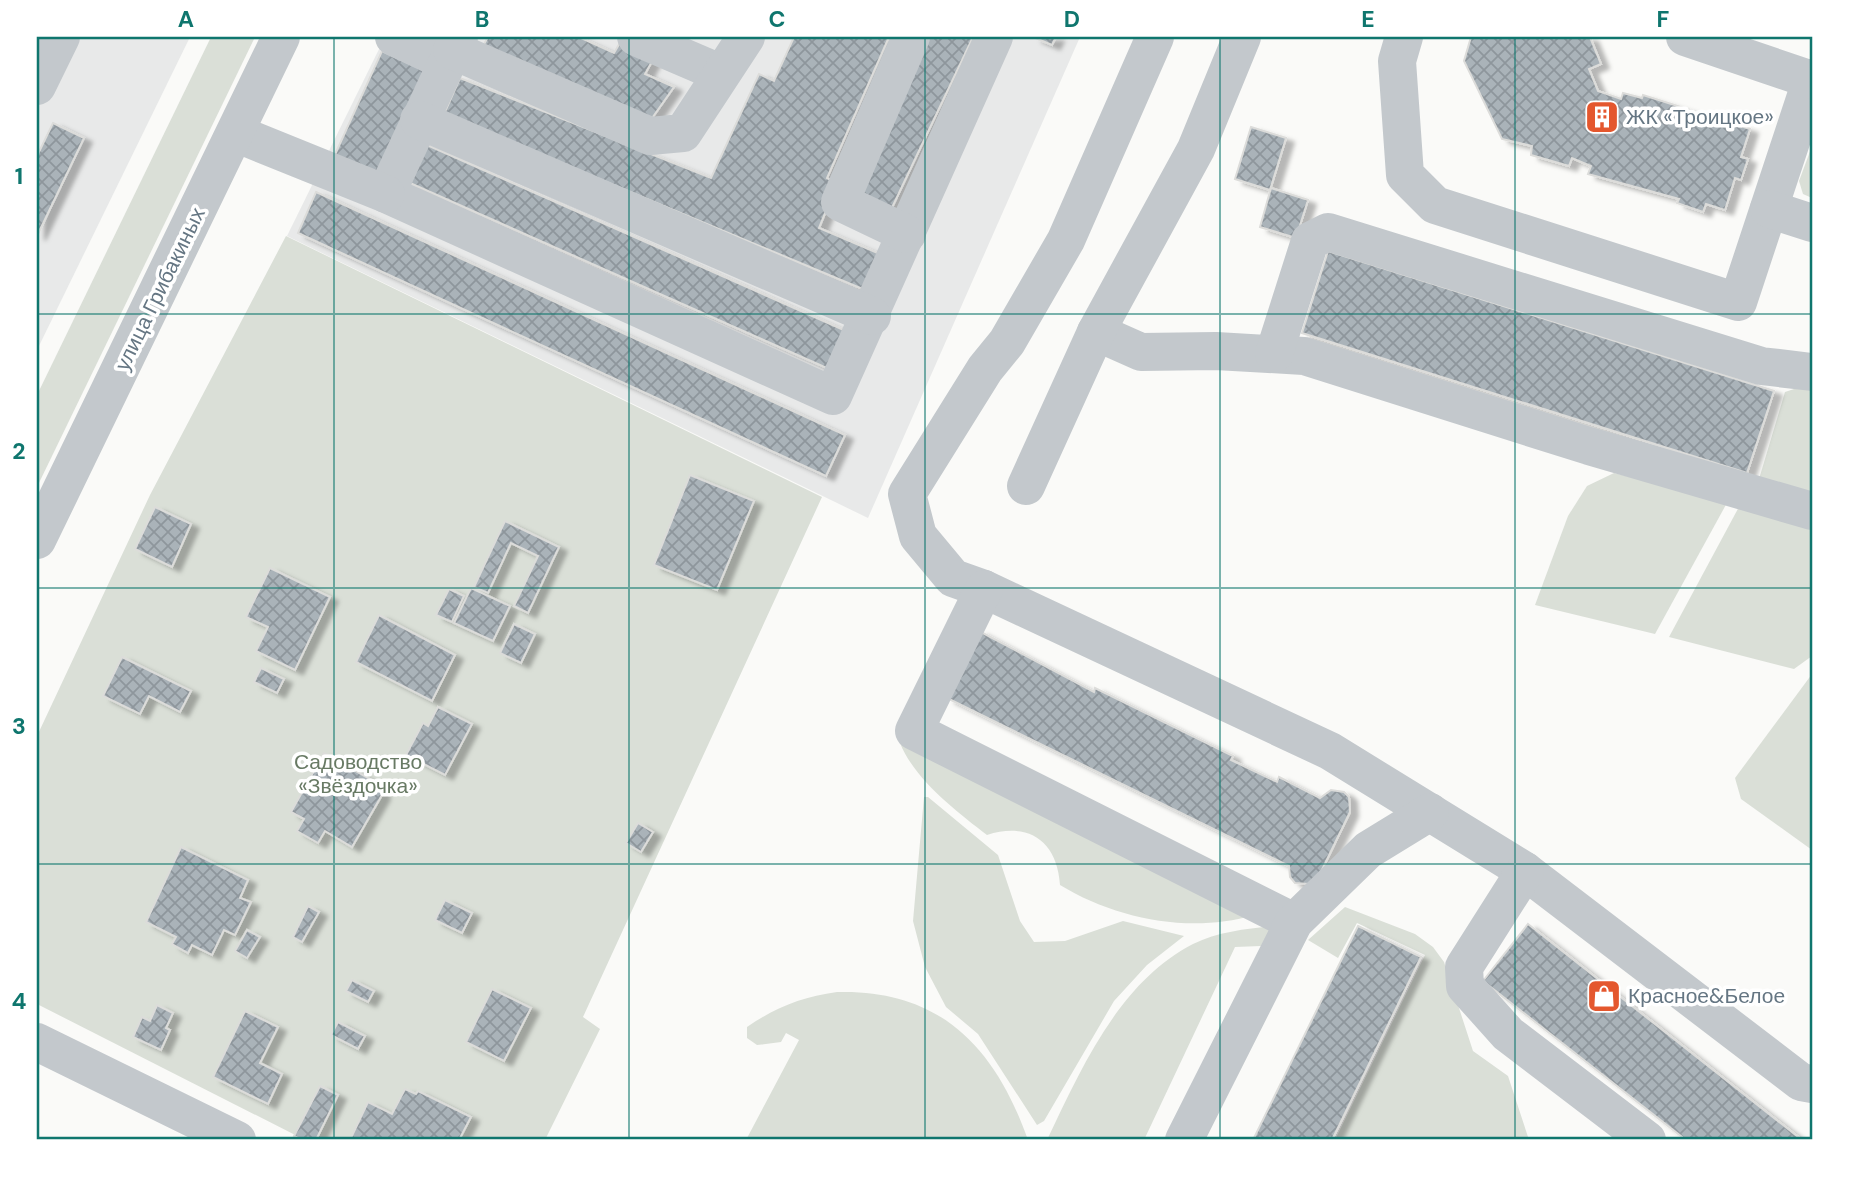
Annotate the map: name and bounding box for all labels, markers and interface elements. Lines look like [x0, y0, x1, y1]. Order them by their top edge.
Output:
text: A [178, 4, 194, 34]
text: B [475, 4, 489, 34]
text: C [769, 4, 785, 34]
text: D [1064, 4, 1080, 34]
text: E [1361, 4, 1375, 34]
text: F [1657, 4, 1670, 34]
building icon: ЖК «Троицкое» [1583, 98, 1621, 136]
place label: ЖК «Троицкое» [1626, 103, 1774, 131]
text: 1 [15, 161, 23, 191]
street label: улица Грибакиных [108, 202, 212, 375]
text: 2 [12, 436, 26, 466]
text: 3 [12, 711, 26, 741]
park label: Садоводство «Звёздочка» [294, 748, 422, 800]
shop icon: Красное&Белое [1585, 977, 1623, 1015]
place label: Красное&Белое [1628, 982, 1785, 1010]
text: 4 [12, 986, 27, 1016]

